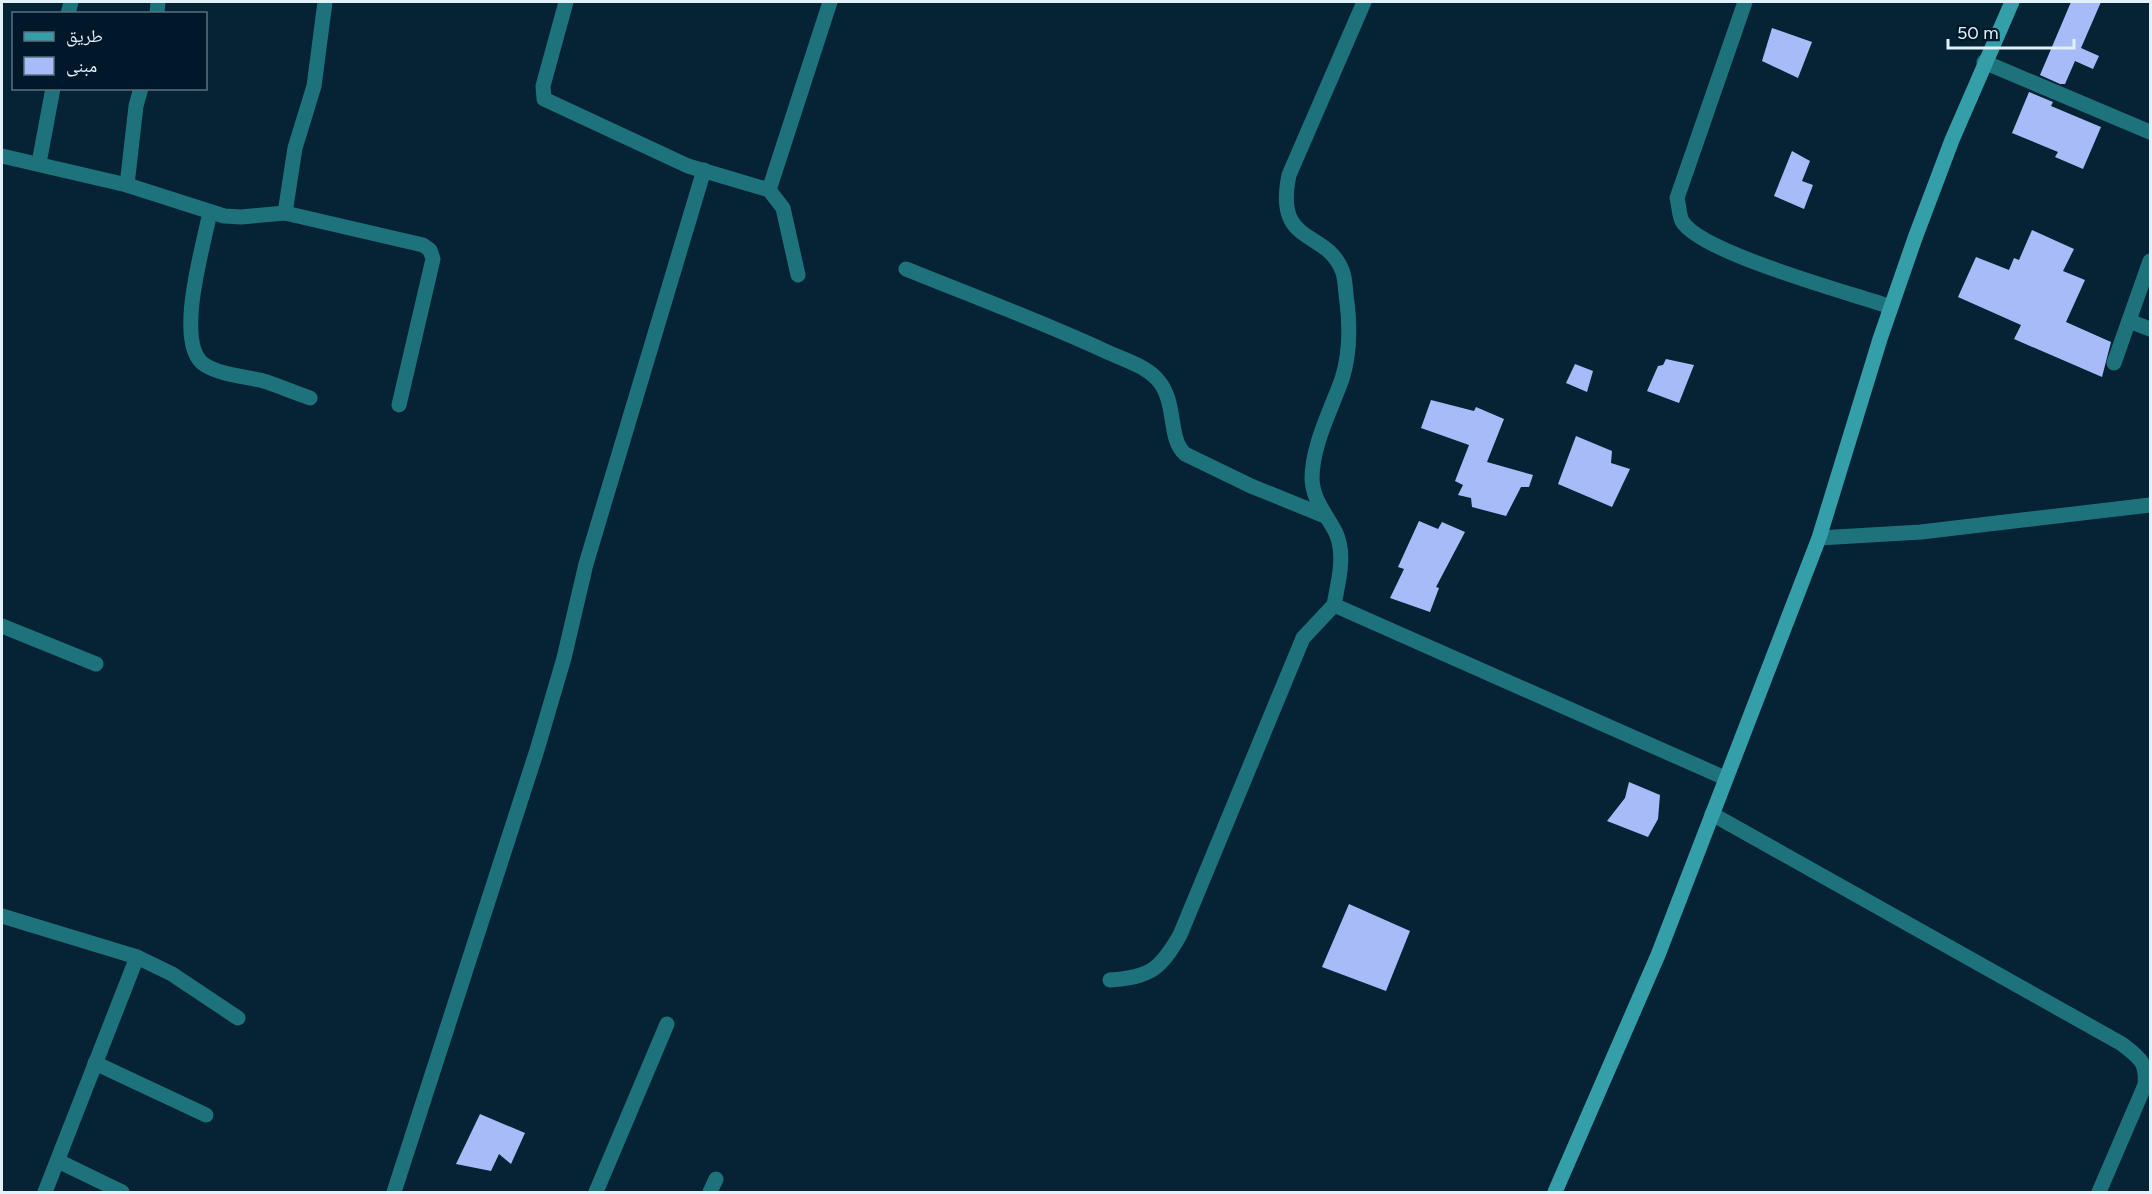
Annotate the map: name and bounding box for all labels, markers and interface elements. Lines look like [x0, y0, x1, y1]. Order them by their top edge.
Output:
legend [12, 12, 207, 90]
scale bar [1948, 12, 2074, 50]
text: 50 m [1957, 22, 1999, 44]
text: طريق [66, 25, 103, 47]
text: مبنى [66, 55, 97, 77]

